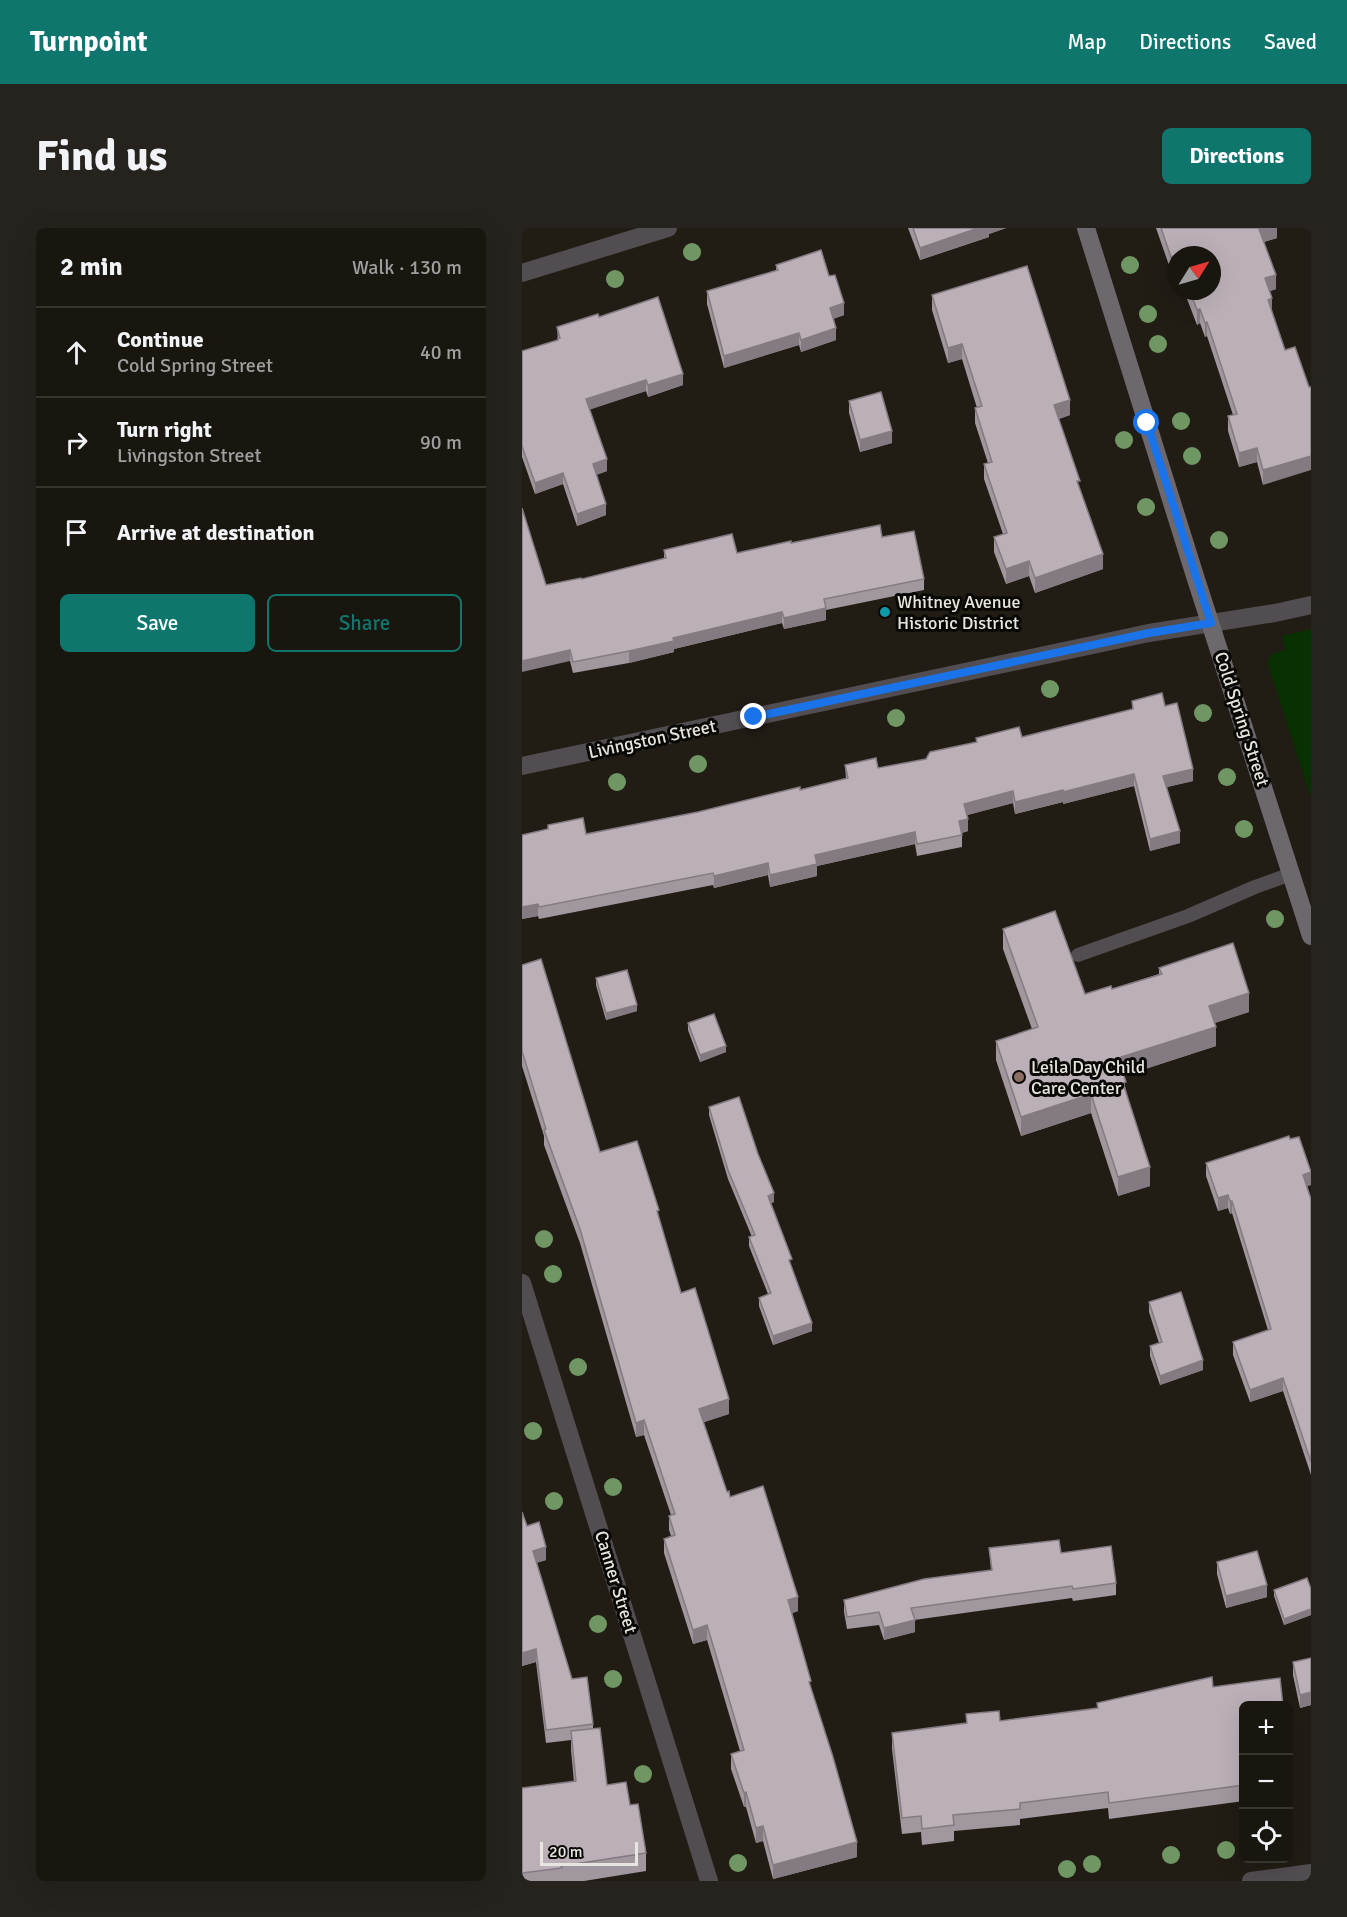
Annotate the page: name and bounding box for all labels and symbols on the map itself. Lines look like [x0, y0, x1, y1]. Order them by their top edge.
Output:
north arrow [1167, 246, 1221, 300]
route start [1133, 409, 1159, 435]
place label: Whitney Avenue Historic District [897, 591, 1020, 634]
marker: Whitney Avenue Historic District [878, 605, 892, 619]
street label: Cold Spring Street [1210, 649, 1274, 789]
route end [740, 703, 766, 729]
street label: Livingston Street [586, 715, 718, 763]
place label: Leila Day Child Care Center [1031, 1056, 1145, 1099]
marker: Leila Day Child Care Center [1012, 1070, 1026, 1084]
street label: Canner Street [590, 1528, 642, 1636]
scale bar [540, 1839, 638, 1866]

